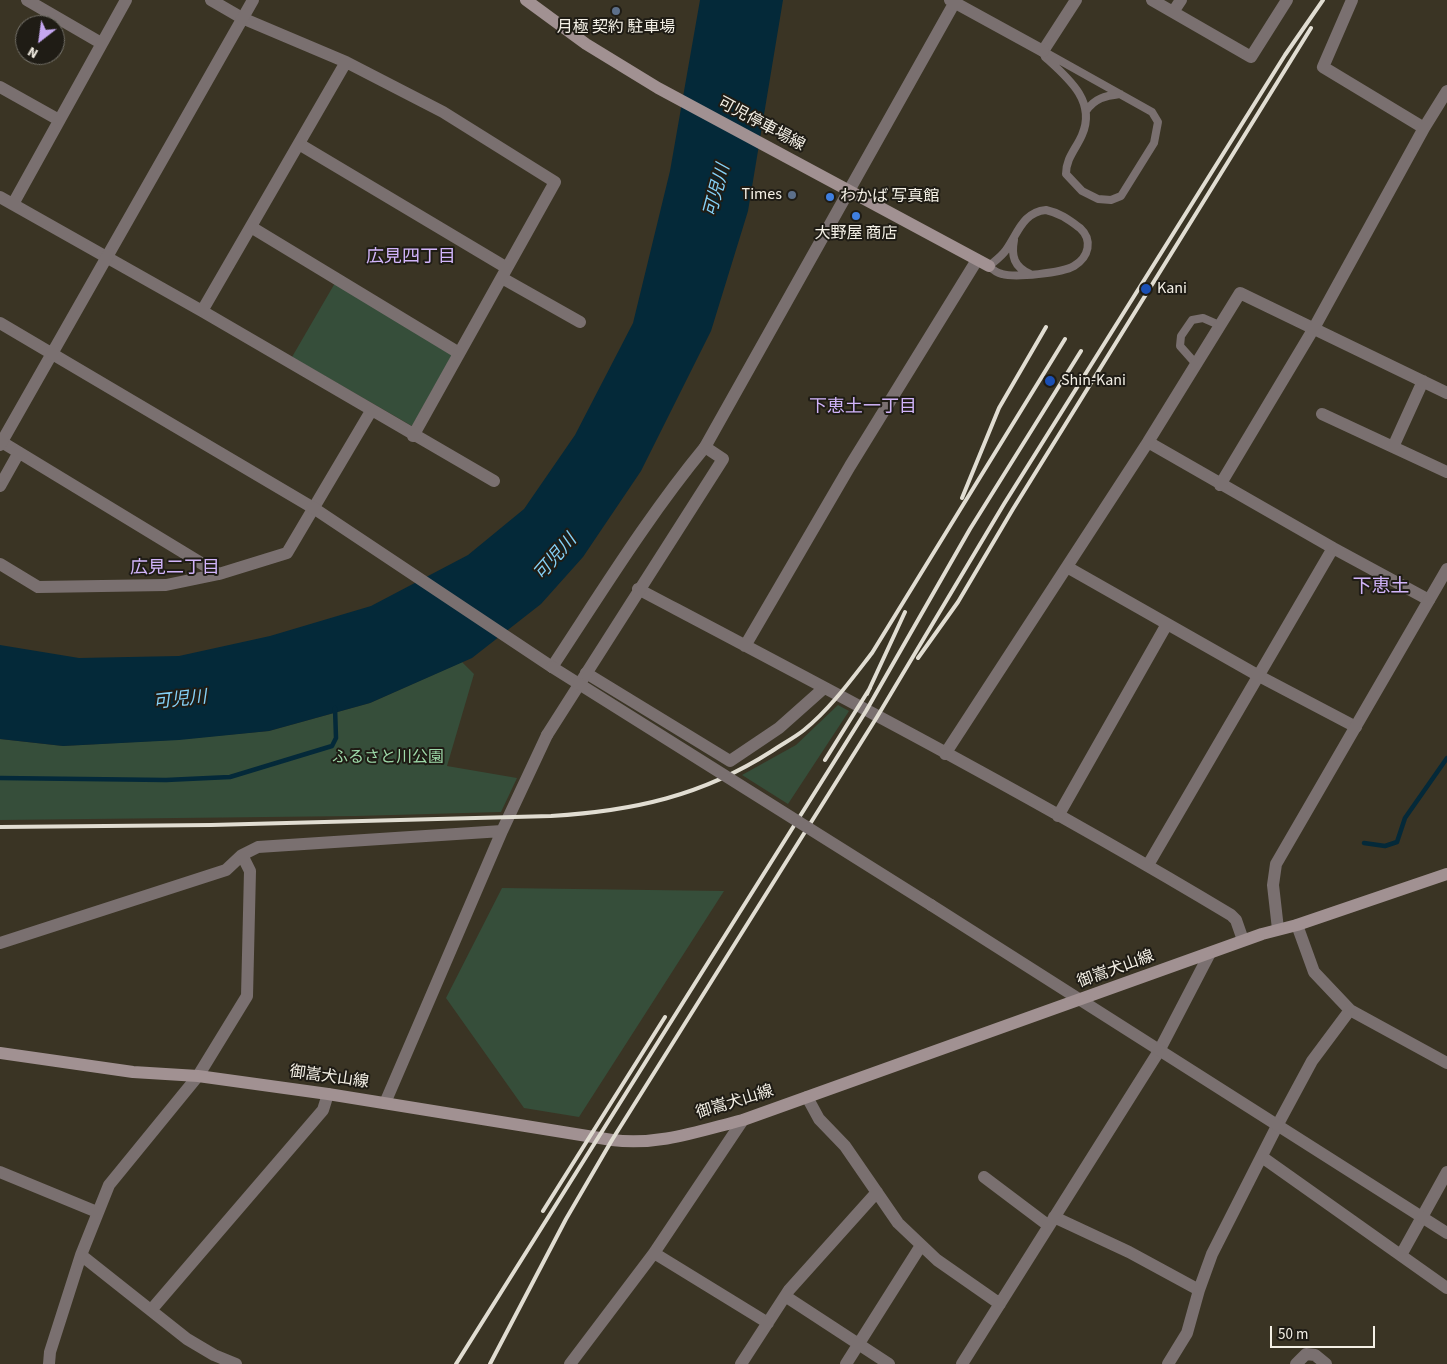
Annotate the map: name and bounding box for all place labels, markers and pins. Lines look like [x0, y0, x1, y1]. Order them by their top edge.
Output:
marker: 月極 契約 駐車場 [610, 5, 622, 17]
place label: 月極 契約 駐車場 [557, 18, 675, 38]
place label: Times [742, 185, 782, 205]
place label: わかば 写真館 [840, 187, 939, 207]
marker: Times [786, 189, 798, 201]
marker: わかば 写真館 [824, 191, 836, 203]
marker: 大野屋 商店 [850, 210, 862, 222]
place label: 大野屋 商店 [814, 224, 898, 244]
place label: Kani [1157, 279, 1187, 299]
marker: Kani [1139, 282, 1153, 296]
place label: Shin-Kani [1061, 371, 1126, 391]
marker: Shin-Kani [1043, 374, 1057, 388]

